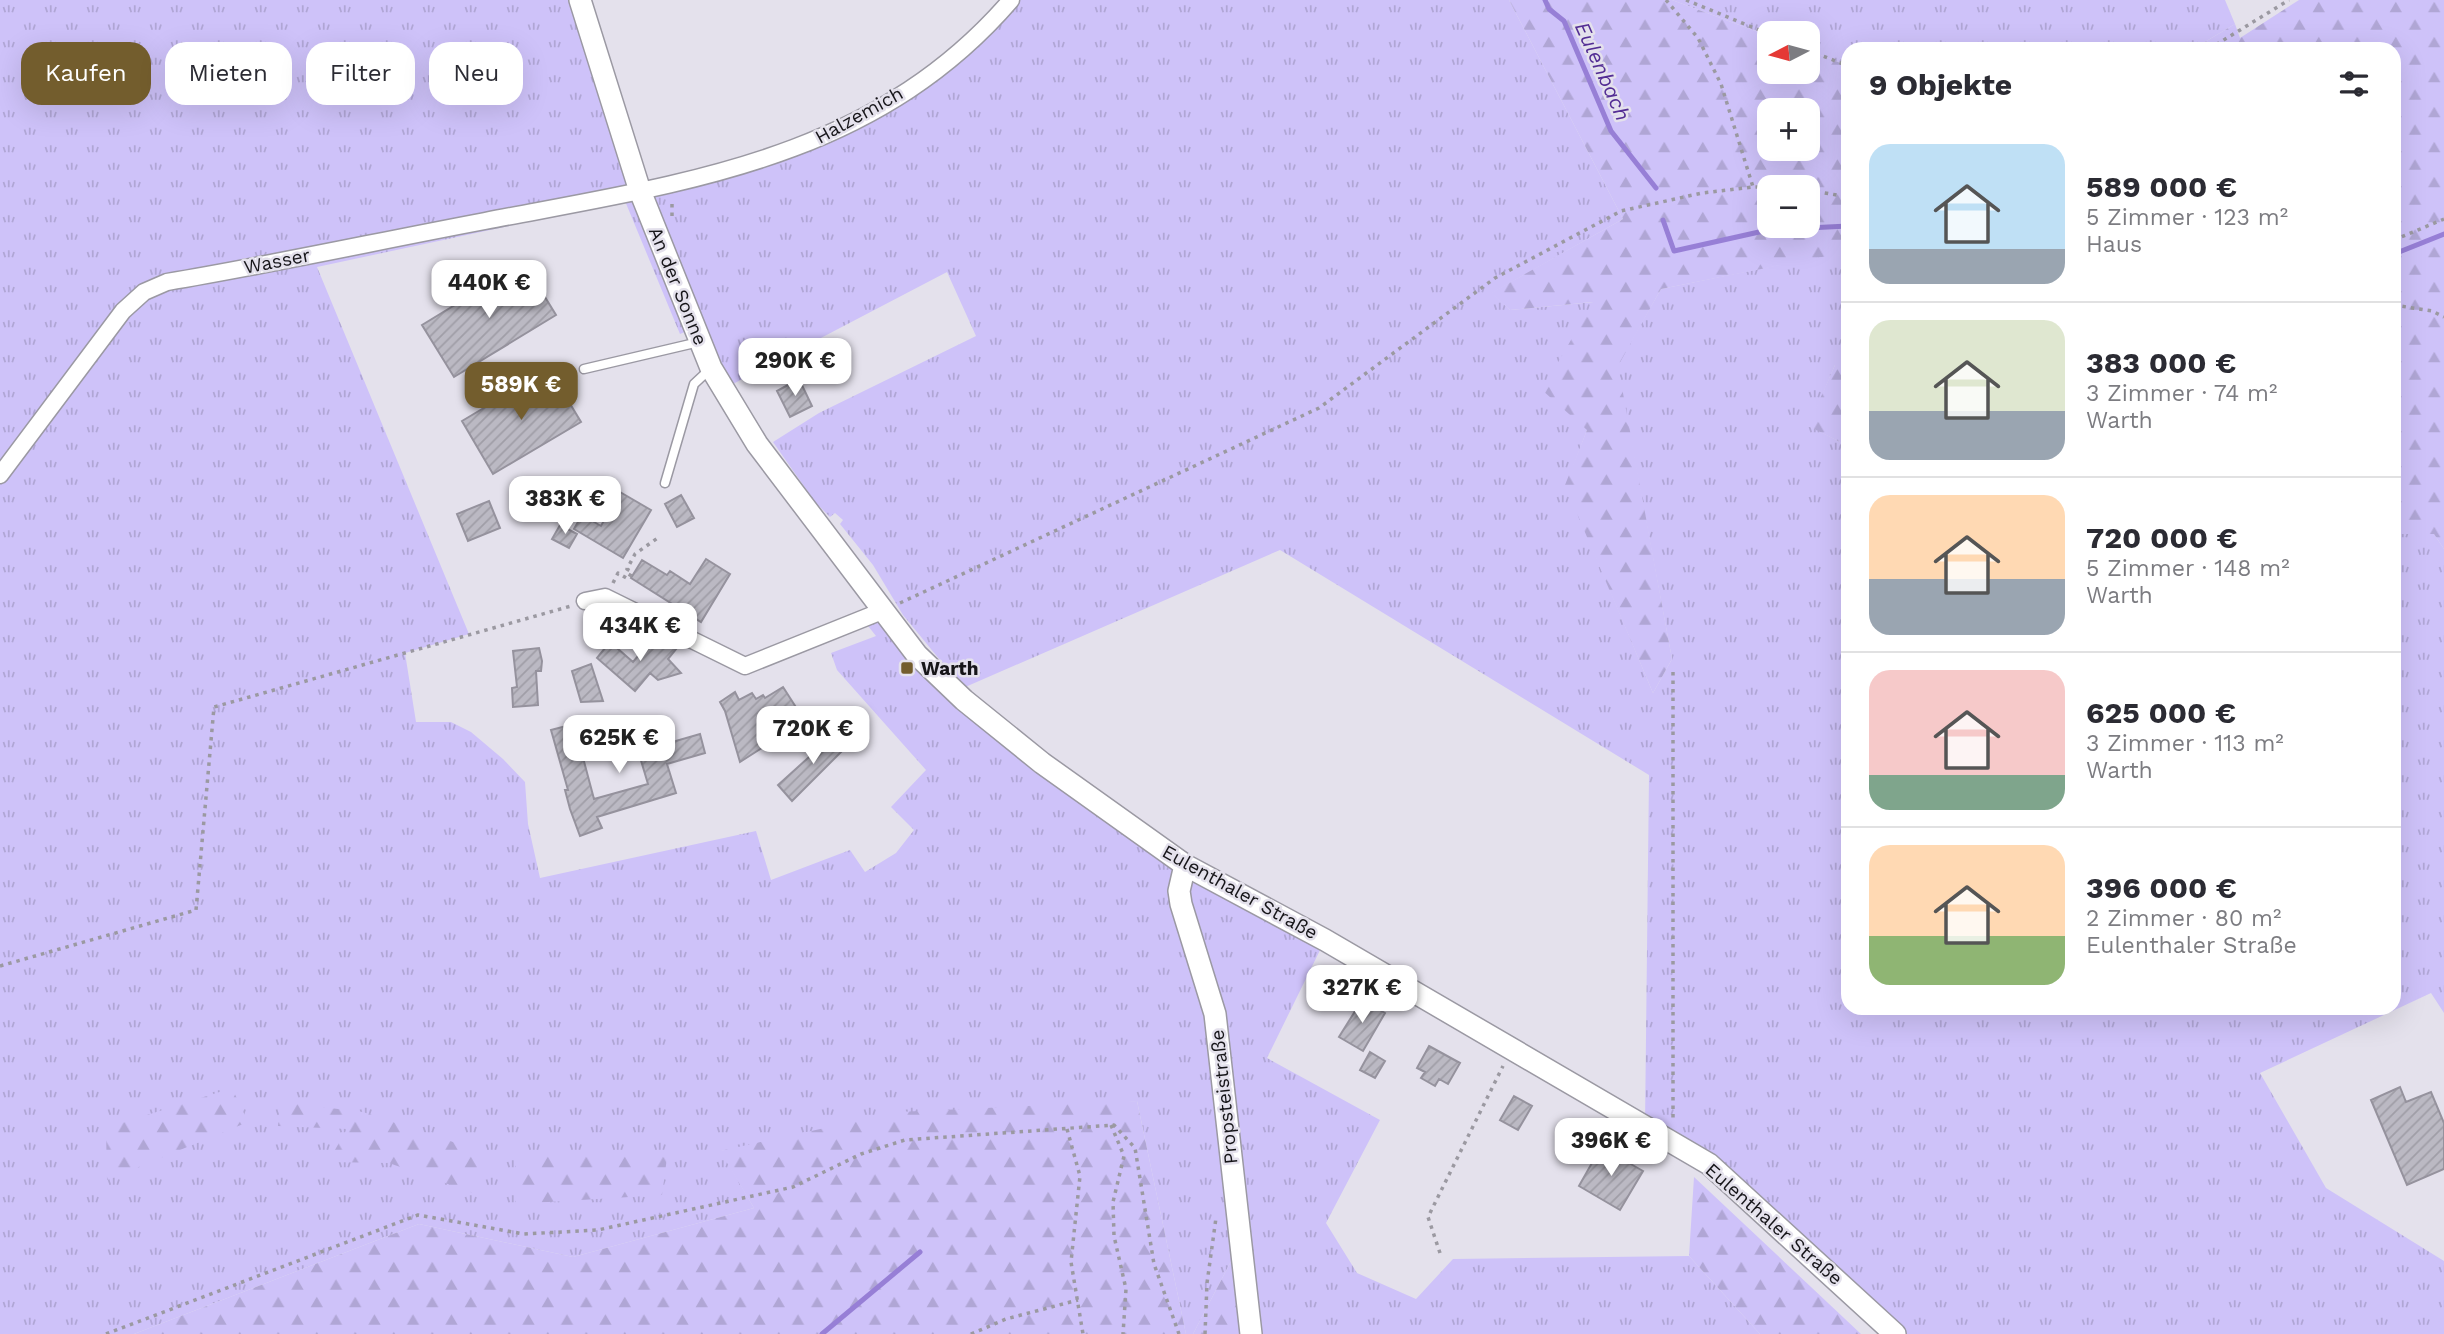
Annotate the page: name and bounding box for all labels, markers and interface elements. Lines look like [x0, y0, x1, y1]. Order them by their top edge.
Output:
water label: Eulenbach [1570, 18, 1636, 124]
north arrow [1757, 21, 1820, 84]
map controls [1757, 21, 1820, 238]
chip: Kaufen [21, 42, 151, 105]
chip: Mieten [165, 42, 292, 105]
chip: Filter [306, 42, 415, 105]
chip: Neu [429, 42, 523, 105]
icon: filters [2335, 65, 2373, 103]
text: 9 Objekte [1869, 67, 2012, 102]
street label: Halzemich [811, 81, 907, 149]
button: + [1757, 98, 1820, 161]
text: 589 000 € [2086, 169, 2237, 204]
icon: home [1925, 172, 2009, 256]
button: − [1757, 175, 1820, 238]
text: 5 Zimmer · 123 m² [2086, 204, 2288, 231]
street label: An der Sonne [644, 224, 712, 348]
text: Haus [2086, 231, 2142, 258]
street label: Wasser [242, 243, 312, 279]
pin: 440K € [432, 260, 546, 320]
text: 440K € [447, 269, 531, 296]
pin: 290K € [738, 338, 852, 398]
text: 383 000 € [2086, 345, 2236, 380]
text: 290K € [754, 347, 836, 374]
icon: home [1925, 348, 2009, 432]
pin: 589K € [464, 362, 578, 422]
text: 589K € [481, 371, 561, 398]
text: 3 Zimmer · 74 m² [2086, 380, 2277, 407]
text: Warth [2086, 407, 2153, 434]
pin: 383K € [508, 476, 622, 536]
text: 383K € [525, 485, 605, 512]
text: 720 000 € [2086, 520, 2238, 555]
icon: home [1925, 523, 2009, 607]
text: 5 Zimmer · 148 m² [2086, 555, 2290, 582]
text: Warth [2086, 582, 2153, 609]
pin: 434K € [583, 604, 697, 663]
text: 434K € [599, 612, 681, 639]
place label: Warth [921, 657, 978, 680]
marker: Warth [899, 660, 915, 676]
text: 625 000 € [2086, 695, 2236, 730]
icon: home [1925, 698, 2009, 782]
pin: 720K € [756, 706, 870, 766]
text: 720K € [772, 715, 854, 742]
pin: 625K € [562, 716, 676, 775]
text: 625K € [579, 724, 659, 751]
text: 3 Zimmer · 113 m² [2086, 730, 2284, 757]
text: Warth [2086, 757, 2153, 784]
street label: Eulenthaler Straße [1158, 840, 1322, 944]
text: 396 000 € [2086, 870, 2237, 905]
icon: home [1925, 873, 2009, 957]
text: 2 Zimmer · 80 m² [2086, 905, 2281, 932]
text: Eulenthaler Straße [2086, 932, 2297, 959]
pin: 327K € [1305, 965, 1419, 1025]
text: 327K € [1322, 974, 1402, 1001]
street label: Propsteistraße [1205, 1029, 1243, 1165]
pin: 396K € [1554, 1118, 1668, 1178]
text: 396K € [1571, 1127, 1651, 1154]
street label: Eulenthaler Straße [1701, 1158, 1847, 1290]

